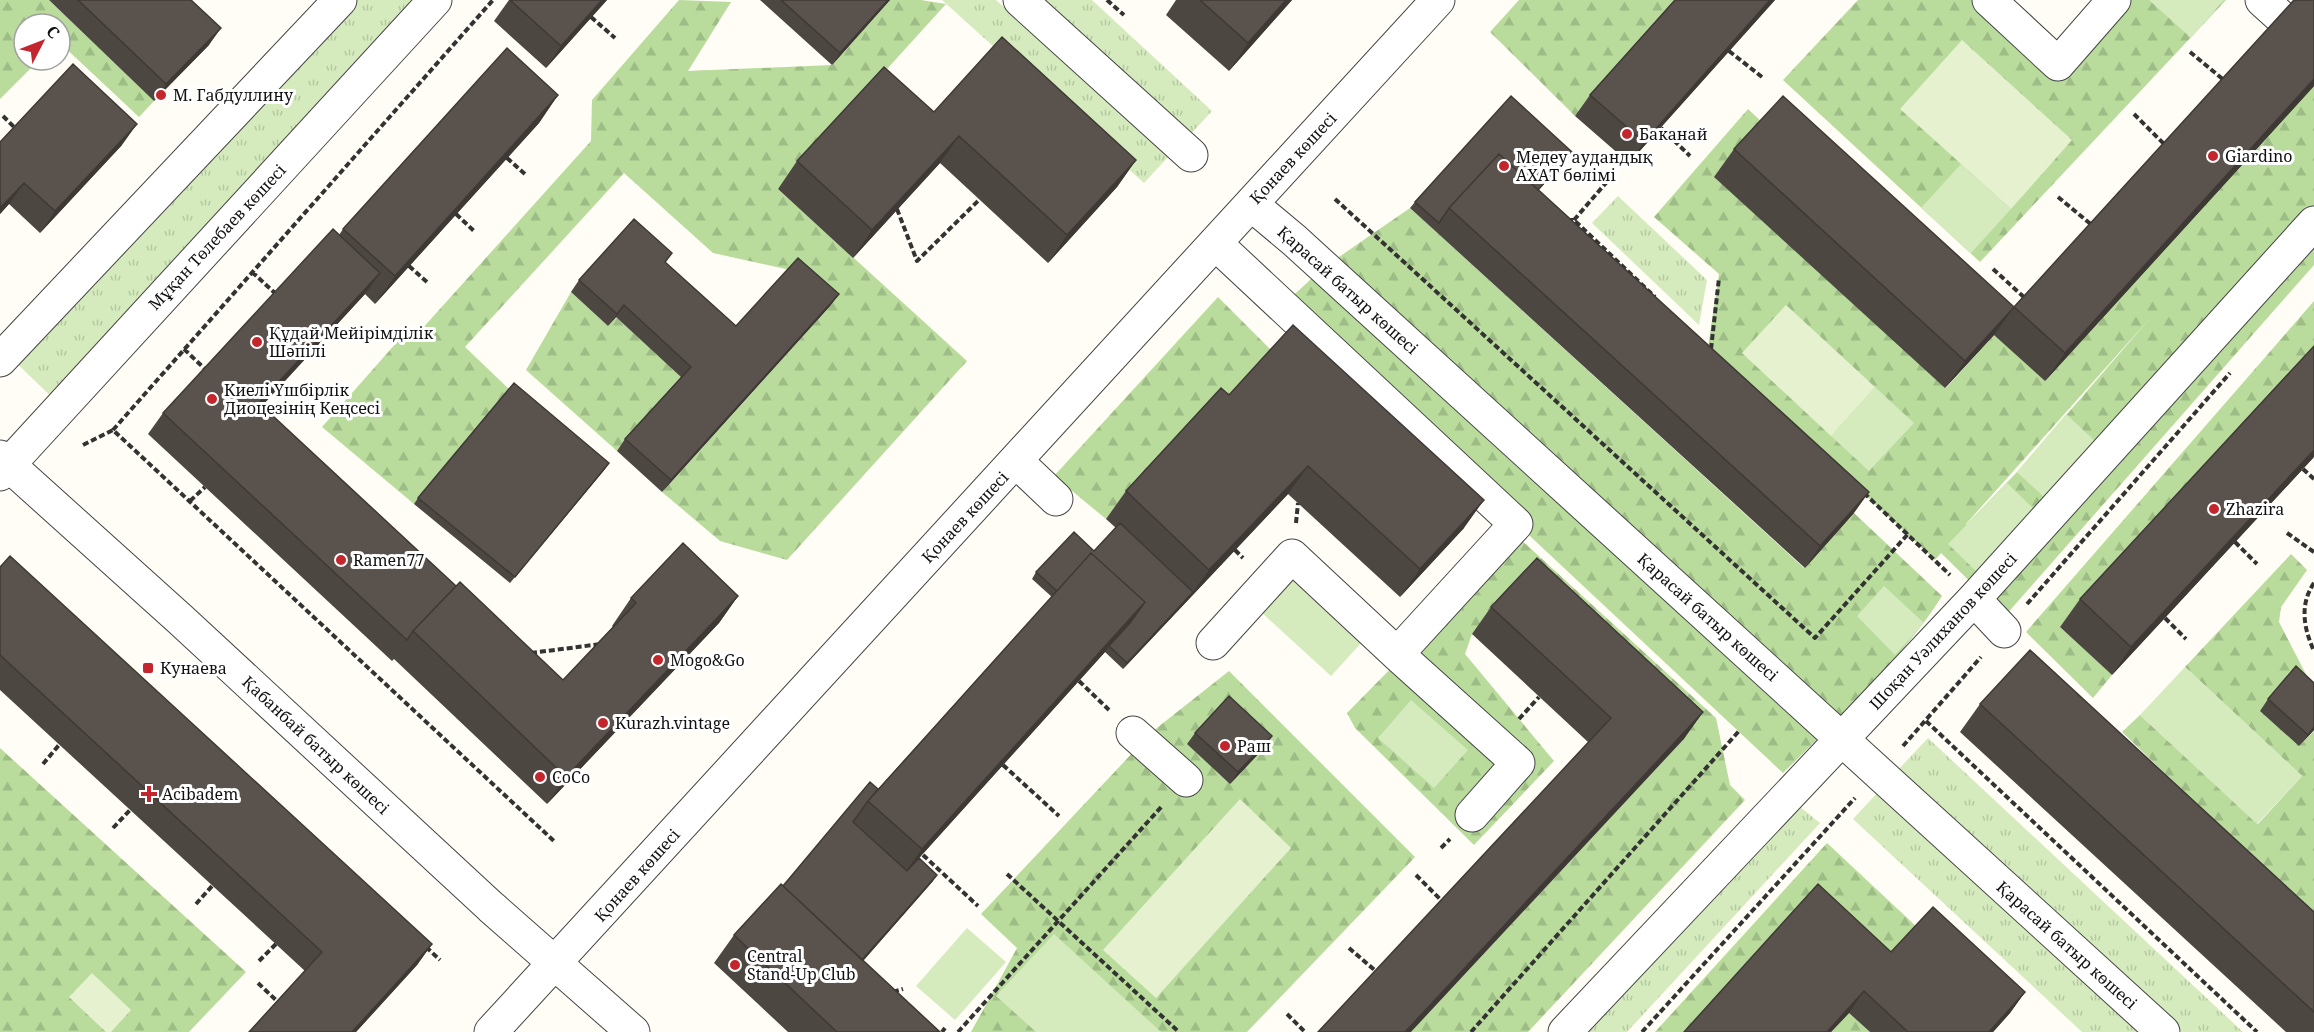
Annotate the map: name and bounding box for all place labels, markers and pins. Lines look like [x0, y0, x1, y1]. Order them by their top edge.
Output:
place label: М. Габдуллину [173, 84, 294, 106]
marker: М. Габдуллину [154, 88, 168, 102]
place label: Баканай [1639, 123, 1708, 145]
marker: Баканай [1620, 127, 1634, 141]
place label: Giardino [2225, 145, 2293, 167]
place label: Медеу аудандық АХАТ бөлімі [1516, 146, 1653, 186]
marker: Giardino [2206, 149, 2220, 163]
marker: Медеу аудандық АХАТ бөлімі [1497, 159, 1511, 173]
place label: Құдай Мейірімділік Шәпілі [269, 322, 434, 362]
marker: Құдай Мейірімділік Шәпілі [250, 335, 264, 349]
place label: Киелі Үшбірлік Диоцезінің Кеңсесі [224, 379, 381, 419]
marker: Киелі Үшбірлік Диоцезінің Кеңсесі [205, 392, 219, 406]
place label: Zhazira [2226, 498, 2284, 520]
marker: Zhazira [2207, 502, 2221, 516]
place label: Ramen77 [353, 549, 424, 571]
marker: Ramen77 [334, 553, 348, 567]
place label: Mogo&Go [670, 649, 745, 671]
marker: Mogo&Go [651, 653, 665, 667]
place label: Кунаева [160, 657, 227, 679]
marker: Кунаева [141, 661, 155, 675]
place label: Kurazh.vintage [615, 712, 730, 734]
marker: Kurazh.vintage [596, 716, 610, 730]
place label: Раш [1237, 735, 1271, 757]
marker: Раш [1218, 739, 1232, 753]
place label: CoCo [552, 766, 590, 788]
marker: CoCo [533, 770, 547, 784]
place label: Acibadem [162, 783, 238, 805]
marker: Acibadem [140, 785, 158, 803]
place label: Central Stand-Up Club [747, 945, 856, 985]
marker: Central Stand-Up Club [728, 958, 742, 972]

